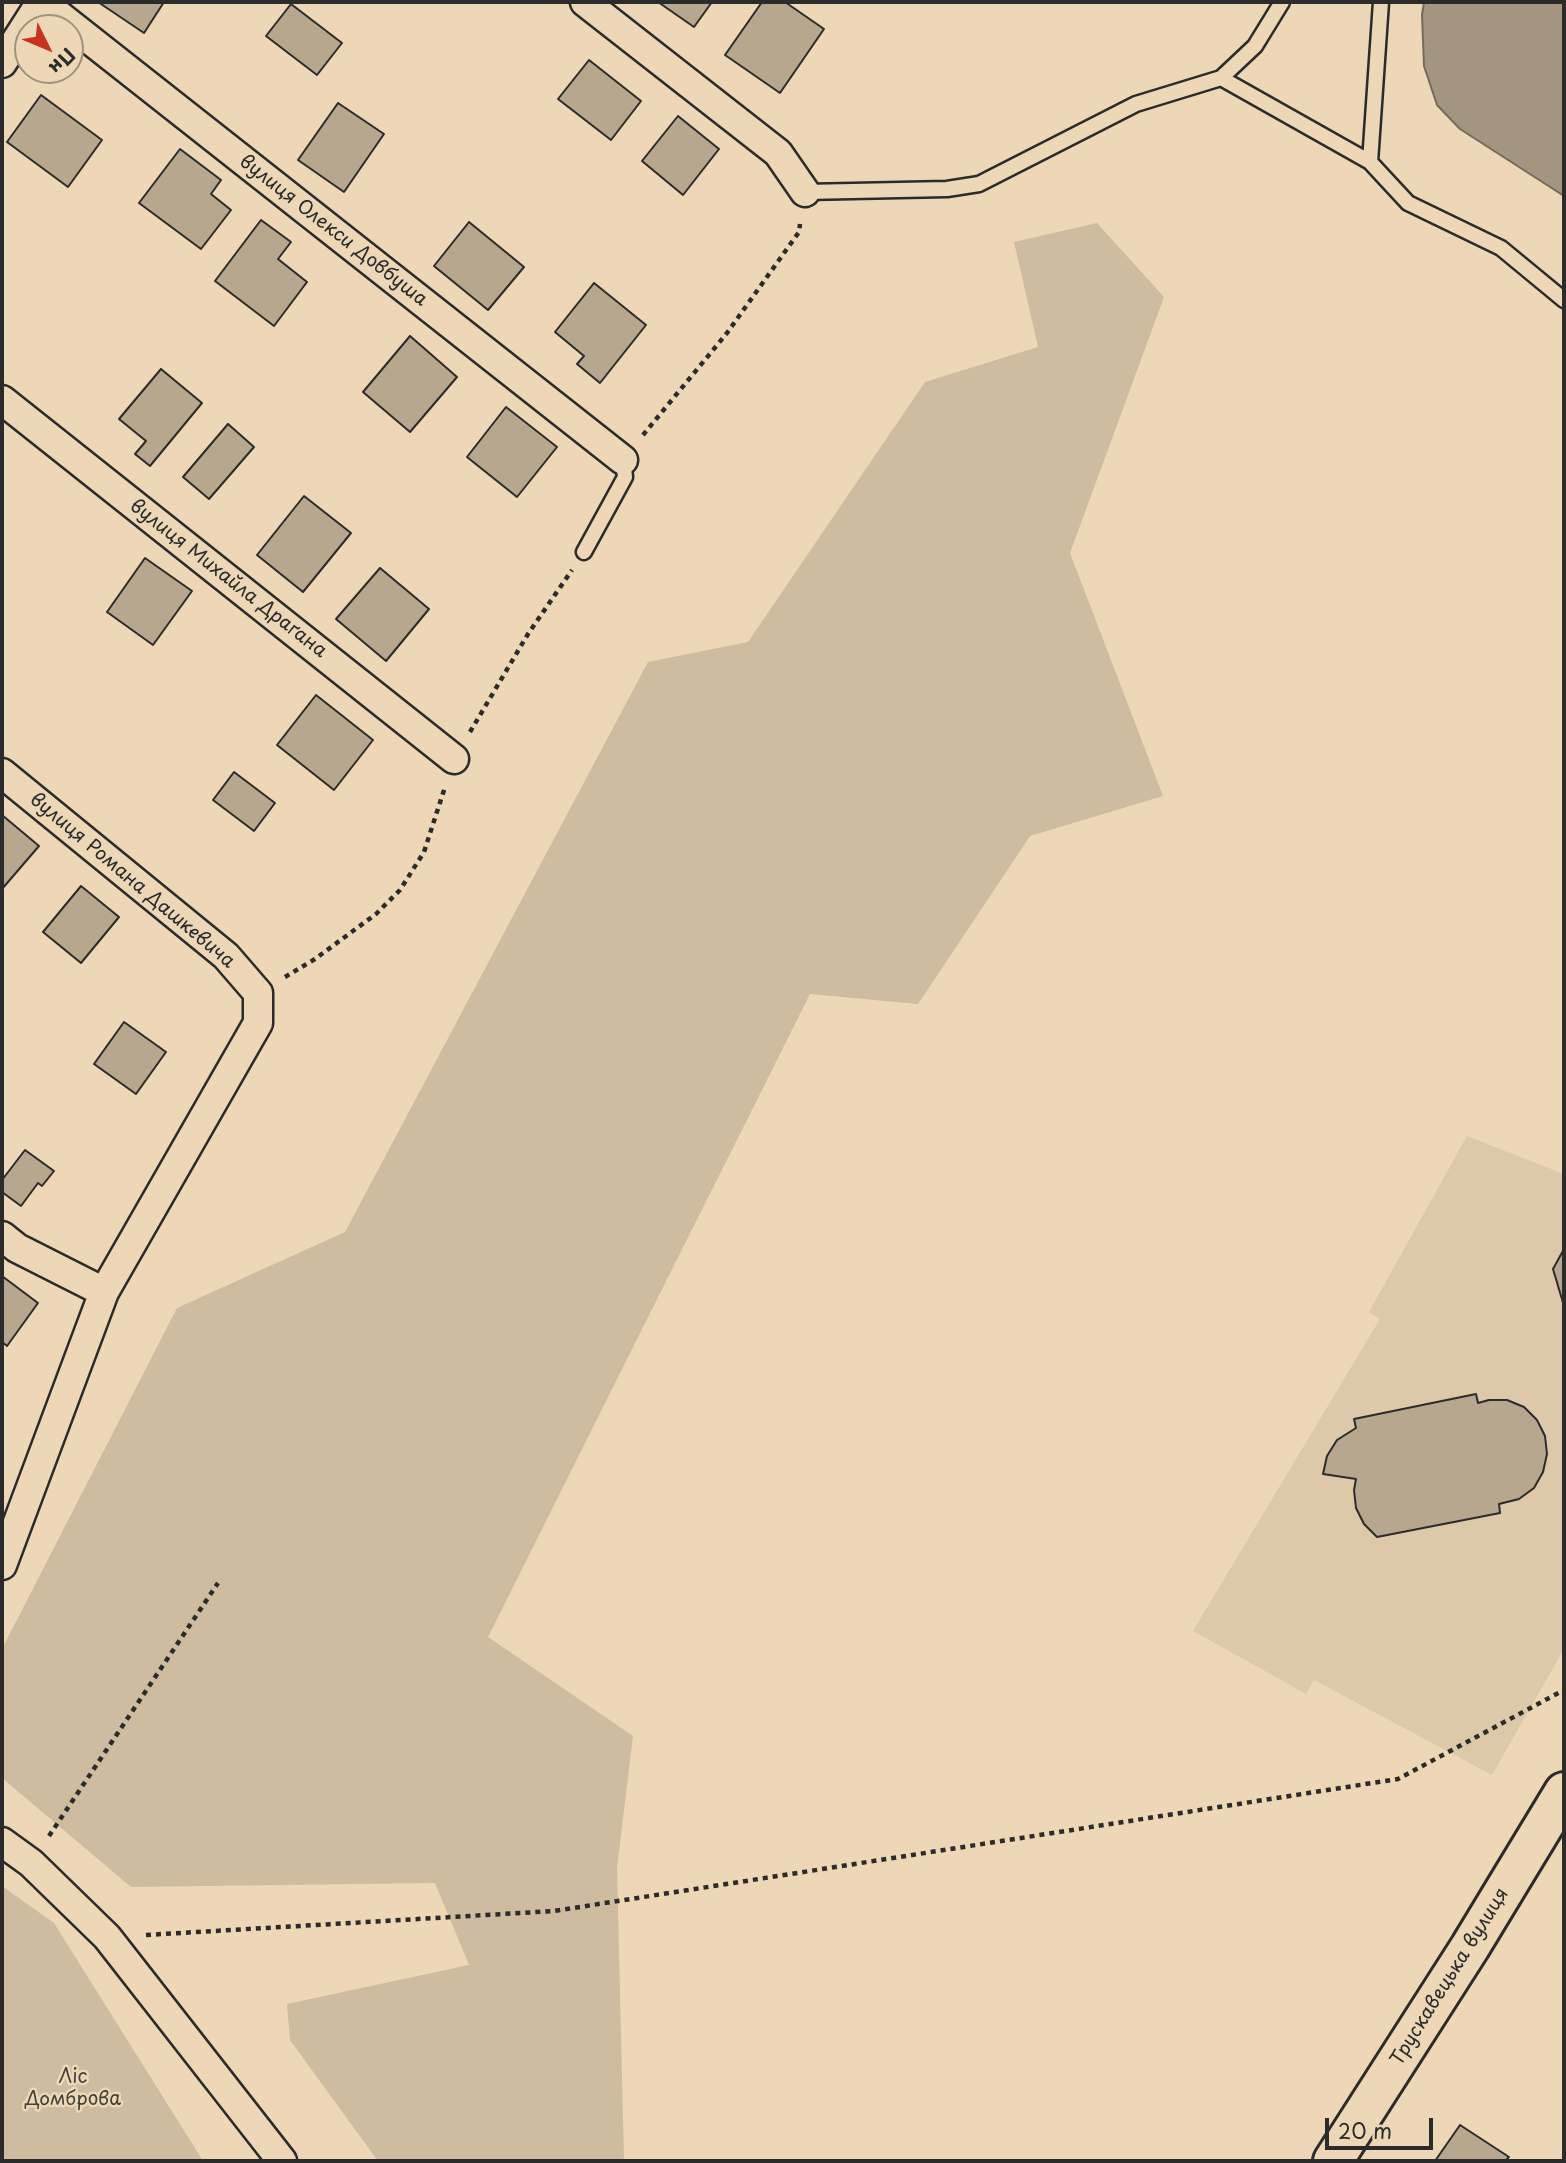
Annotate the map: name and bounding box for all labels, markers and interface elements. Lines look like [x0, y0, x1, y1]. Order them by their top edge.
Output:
north arrow [14, 14, 84, 84]
text: Пн [43, 42, 83, 82]
street label: вулиця Олекси Довбуша [234, 150, 432, 312]
street label: вулиця Михайла Драґана [125, 495, 331, 663]
street label: вулиця Романа Дашкевича [25, 788, 239, 974]
street label: Трускавецька вулиця [1386, 1884, 1514, 2070]
park label: Ліс Домброва [25, 2067, 121, 2111]
scale bar [1328, 2104, 1436, 2148]
text: 20 m [1338, 2114, 1392, 2146]

